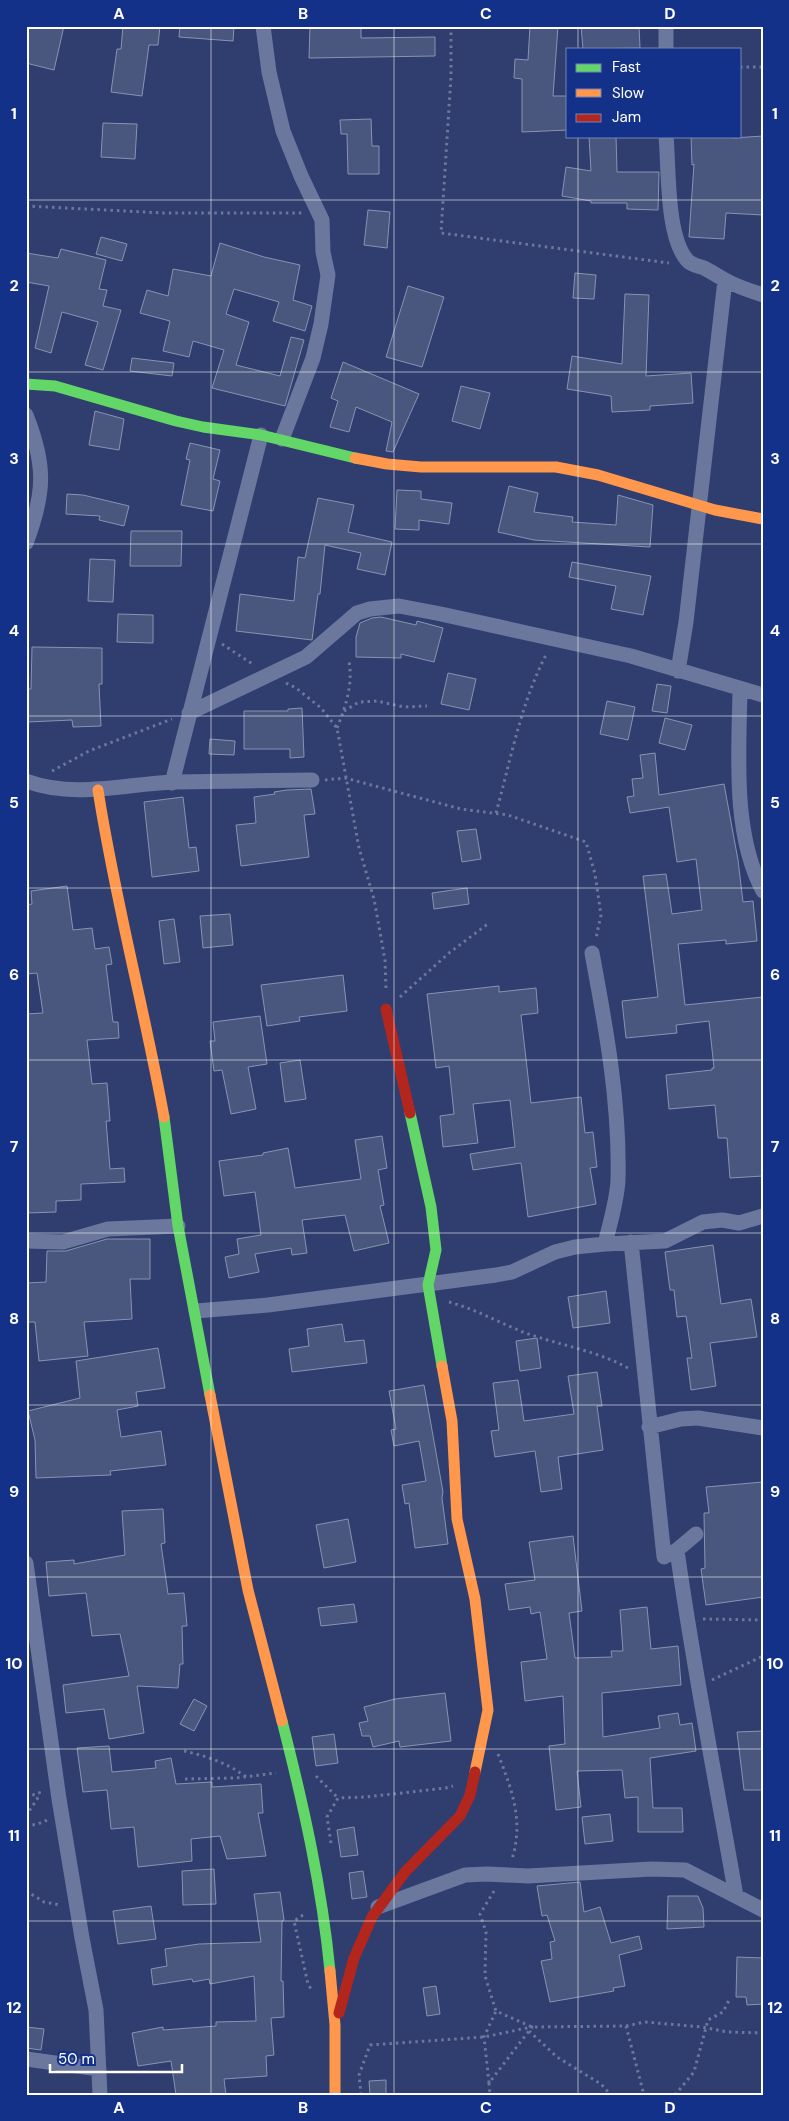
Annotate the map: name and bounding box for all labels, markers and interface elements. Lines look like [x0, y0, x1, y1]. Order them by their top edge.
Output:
text: A [113, 3, 125, 24]
text: B [298, 3, 308, 24]
text: C [480, 3, 492, 24]
text: D [664, 3, 676, 24]
legend [566, 48, 742, 138]
text: Fast [612, 57, 641, 77]
text: Slow [612, 83, 645, 103]
text: 1 [11, 103, 17, 124]
text: 1 [772, 103, 778, 124]
text: Jam [612, 107, 641, 127]
text: 2 [9, 275, 19, 296]
text: 2 [770, 275, 780, 296]
text: 3 [9, 448, 19, 469]
text: 3 [770, 448, 780, 469]
text: 4 [9, 620, 19, 641]
text: 4 [770, 620, 780, 641]
text: 5 [9, 792, 19, 813]
text: 5 [770, 792, 780, 813]
text: 6 [9, 964, 19, 985]
text: 6 [770, 964, 780, 985]
text: 7 [10, 1136, 19, 1157]
text: 7 [771, 1136, 780, 1157]
text: 8 [9, 1308, 19, 1329]
text: 8 [770, 1308, 780, 1329]
text: 9 [9, 1481, 19, 1502]
text: 9 [770, 1481, 780, 1502]
text: 10 [5, 1653, 23, 1674]
text: 10 [766, 1653, 784, 1674]
text: 11 [8, 1825, 20, 1846]
text: 11 [769, 1825, 781, 1846]
text: 12 [6, 1997, 22, 2018]
text: 12 [767, 1997, 783, 2018]
scale bar [50, 2041, 182, 2073]
text: 50 m [58, 2049, 95, 2069]
text: A [113, 2097, 125, 2118]
text: B [298, 2097, 308, 2118]
text: C [480, 2097, 492, 2118]
text: D [664, 2097, 676, 2118]

